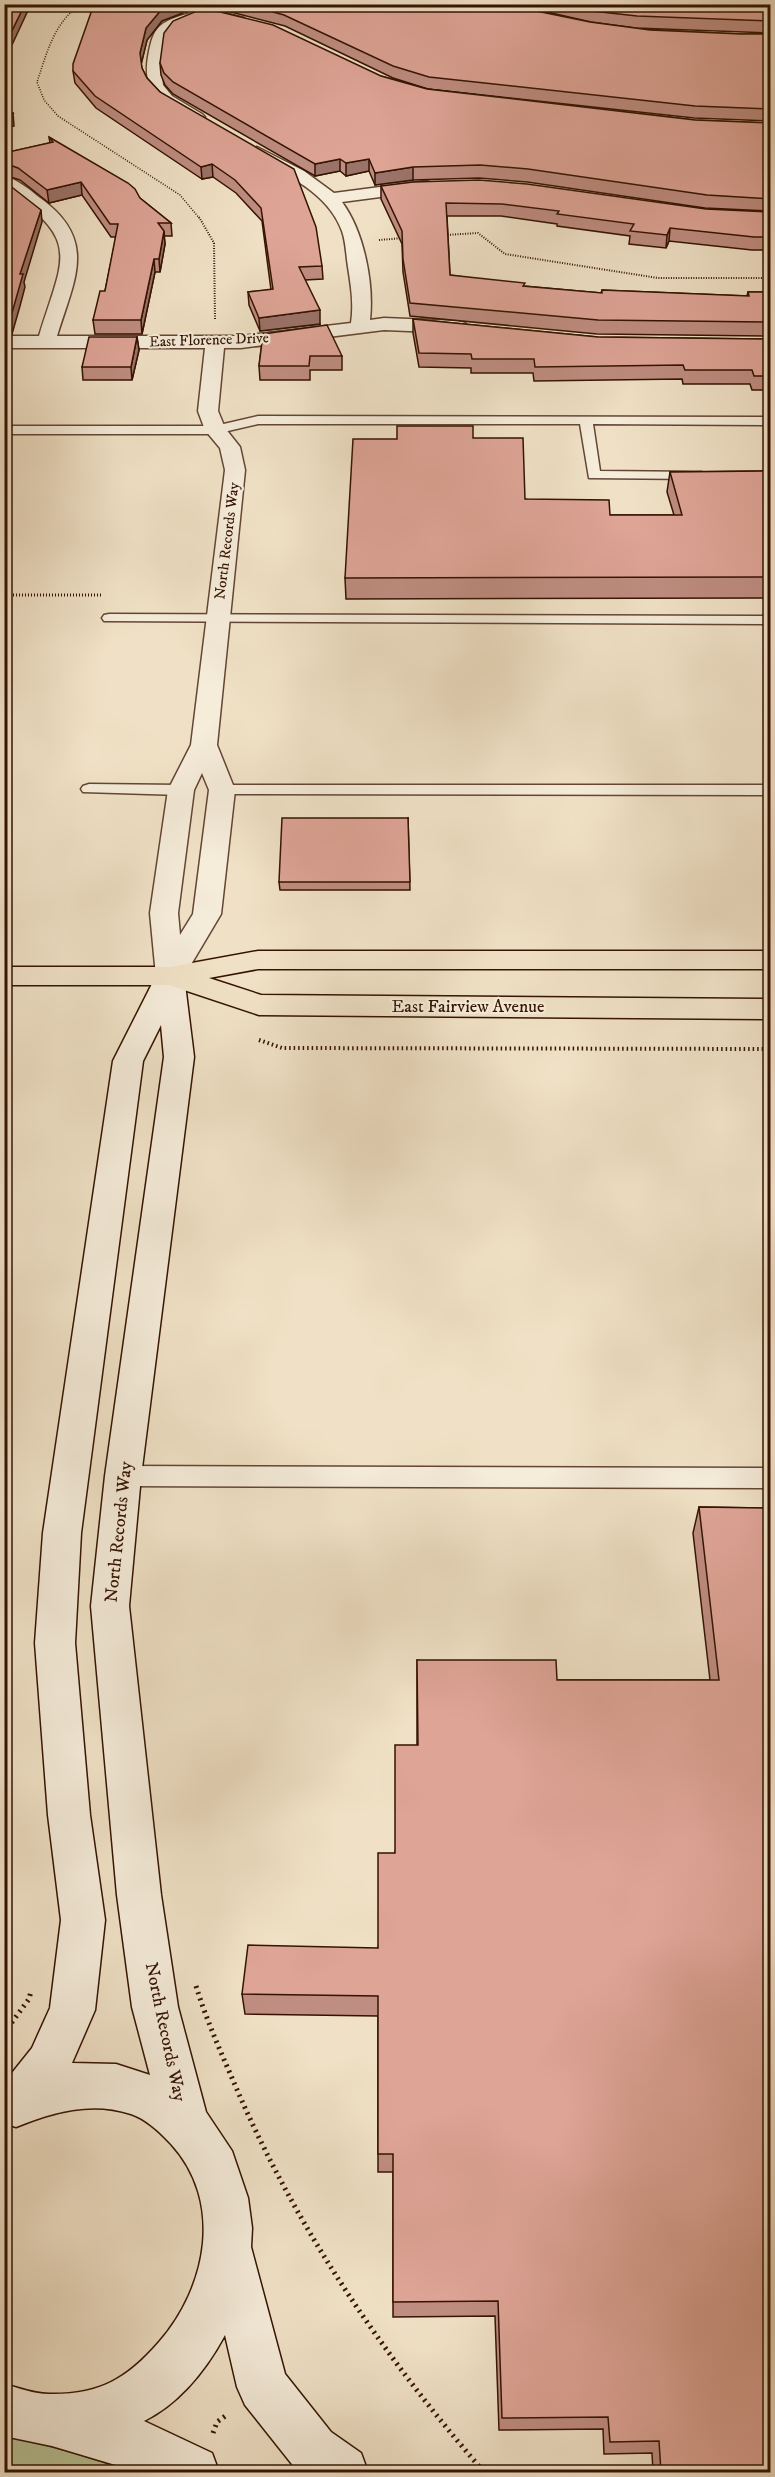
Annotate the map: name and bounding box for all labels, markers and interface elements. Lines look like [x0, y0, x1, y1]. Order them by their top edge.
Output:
street label: East Florence Drive [149, 328, 269, 352]
street label: North Records Way [210, 480, 244, 601]
street label: East Fairview Avenue [391, 996, 545, 1018]
street label: North Records Way [101, 1460, 137, 1604]
street label: North Records Way [140, 1960, 191, 2104]

